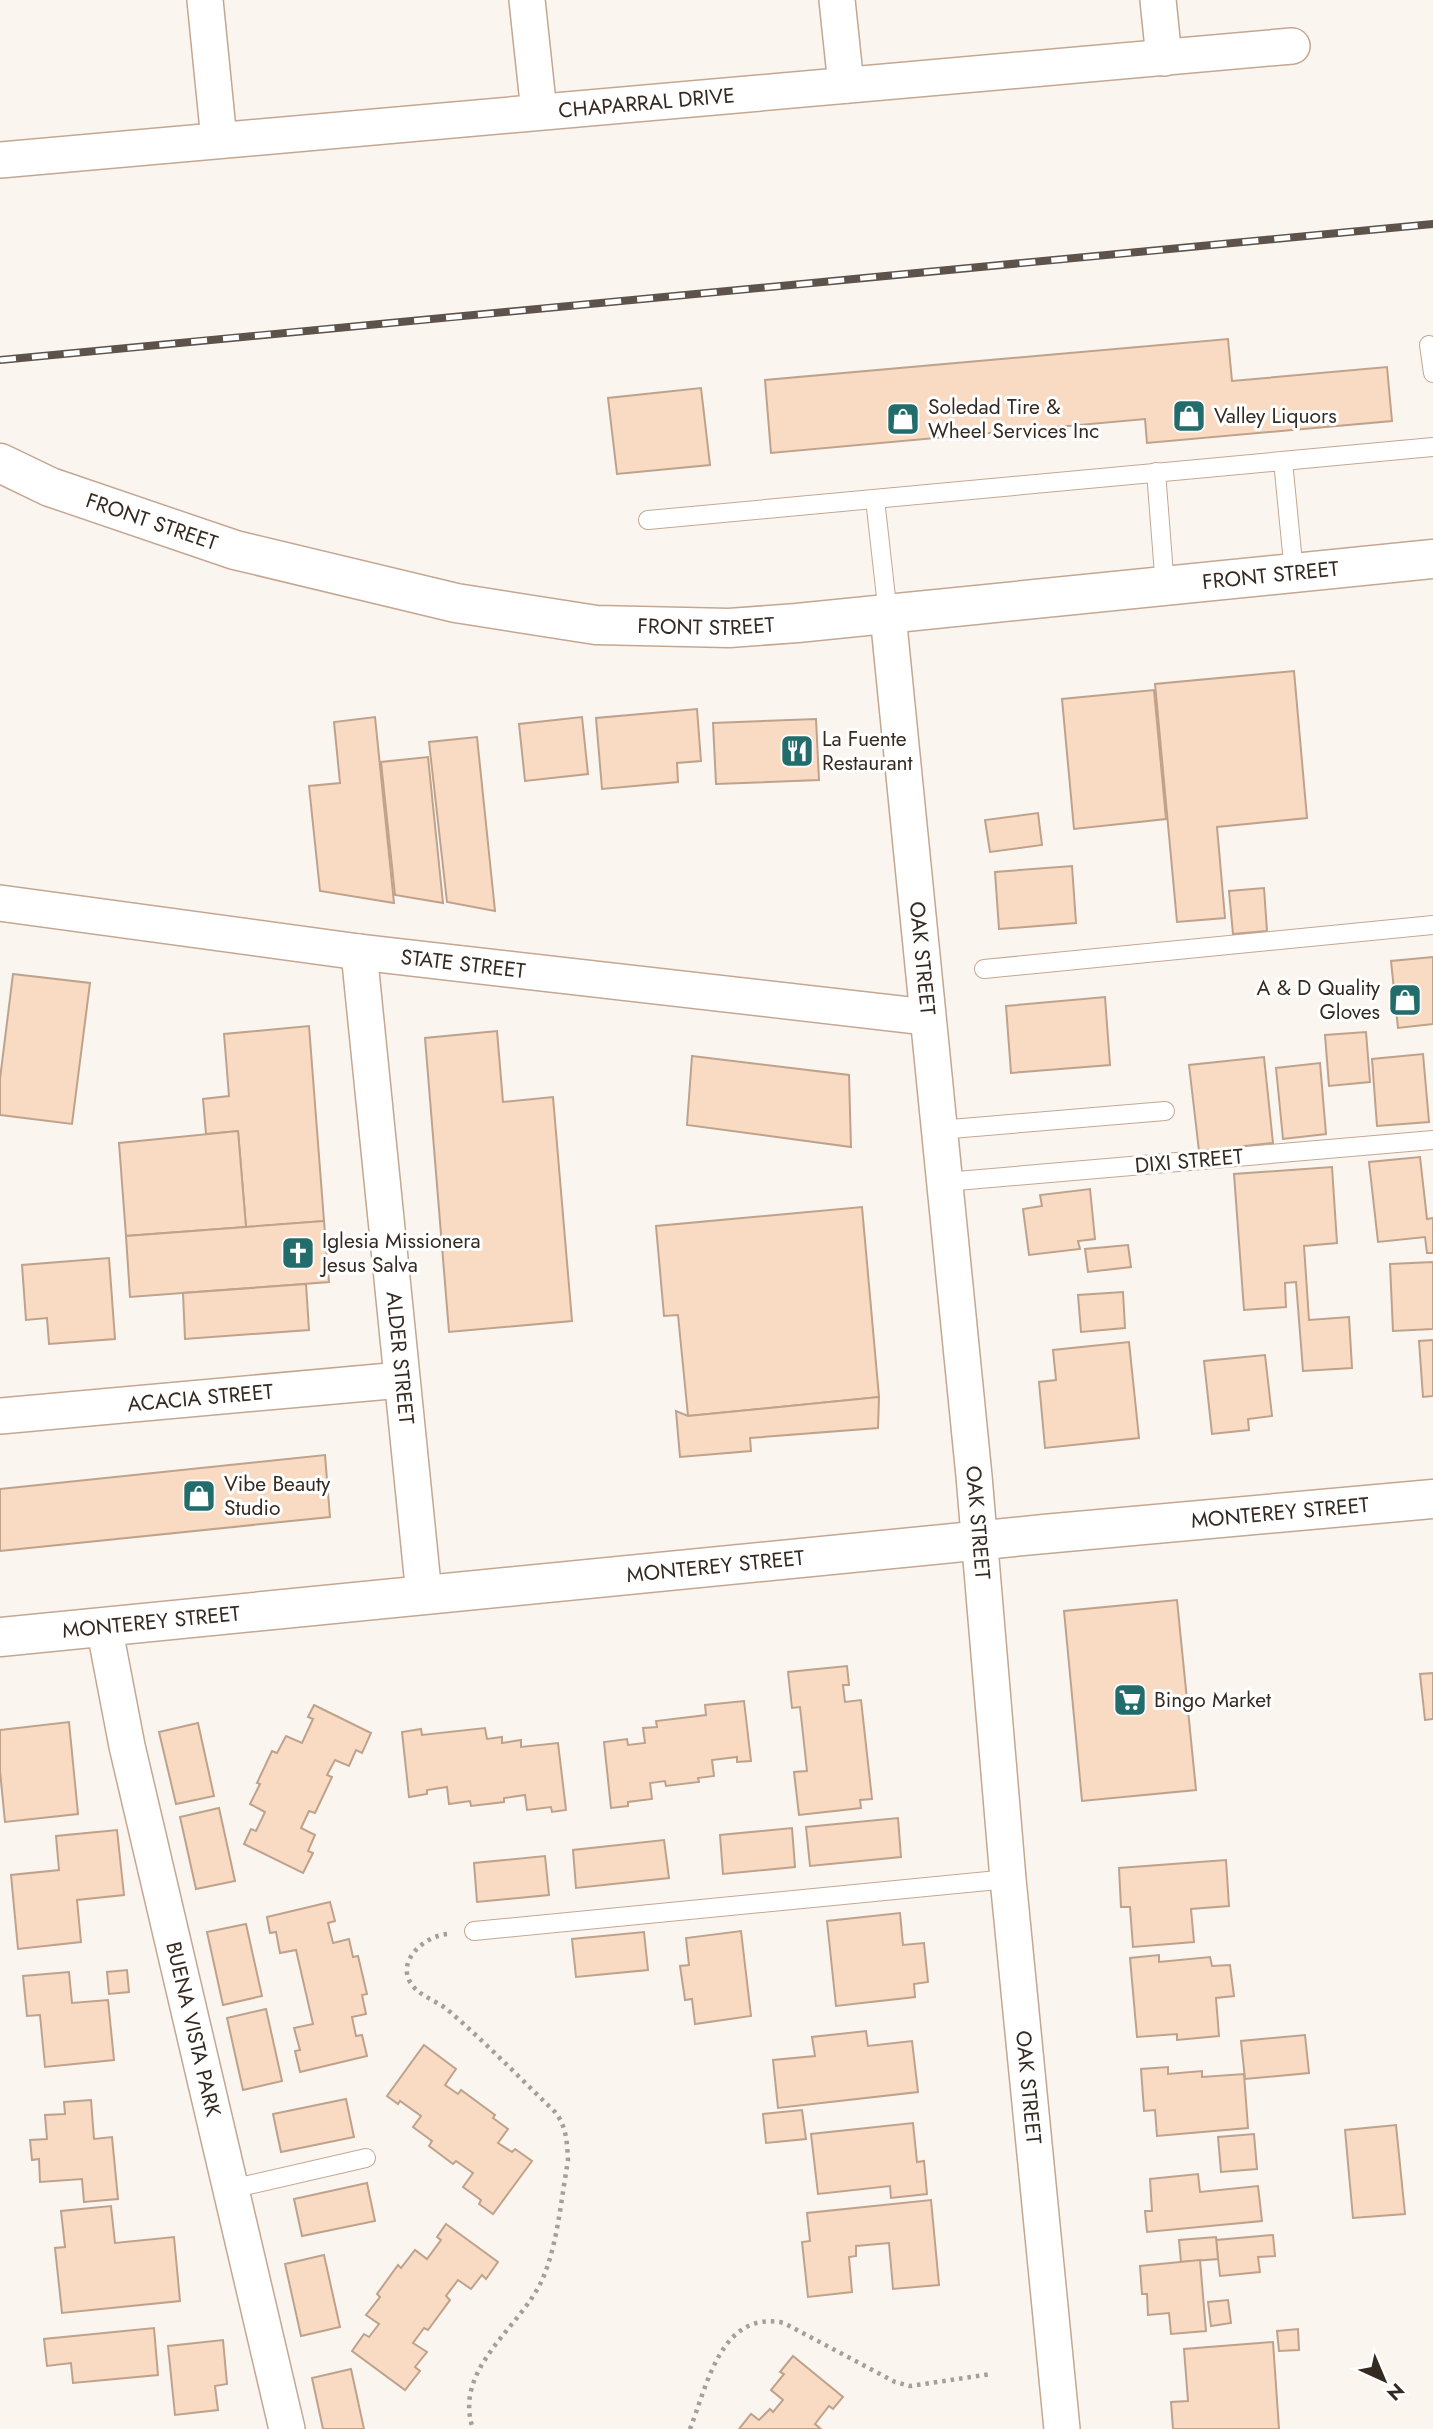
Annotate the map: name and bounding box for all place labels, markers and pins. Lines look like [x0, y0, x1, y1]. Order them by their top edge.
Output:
place label: Soledad Tire & Wheel Services Inc [928, 392, 1099, 446]
shop icon: Valley Liquors [1170, 397, 1208, 435]
shop icon: Soledad Tire & Wheel Services Inc [884, 400, 922, 438]
place label: Valley Liquors [1214, 401, 1337, 431]
place label: La Fuente Restaurant [822, 724, 913, 778]
restaurant icon: La Fuente Restaurant [778, 732, 816, 770]
place label: A & D Quality Gloves [1256, 973, 1381, 1027]
shop icon: A & D Quality Gloves [1386, 981, 1424, 1019]
place label: Iglesia Missionera Jesus Salva [319, 1226, 481, 1280]
church icon: Iglesia Missionera Jesus Salva [279, 1234, 317, 1272]
place label: Vibe Beauty Studio [224, 1469, 331, 1523]
shop icon: Vibe Beauty Studio [180, 1477, 218, 1515]
supermarket icon: Bingo Market [1111, 1681, 1149, 1719]
place label: Bingo Market [1154, 1685, 1271, 1715]

